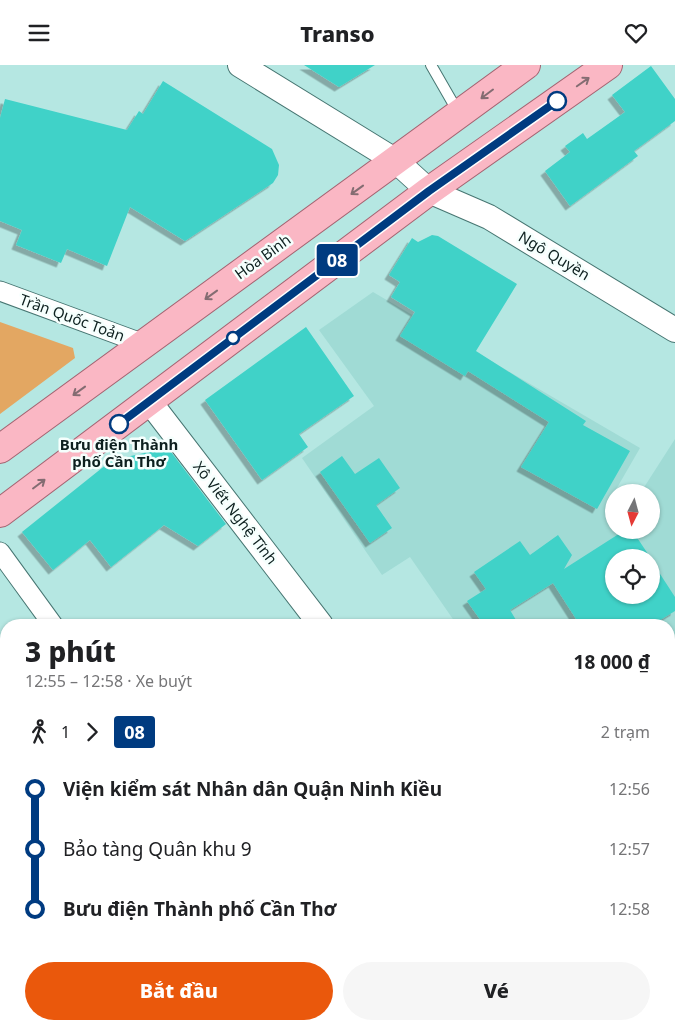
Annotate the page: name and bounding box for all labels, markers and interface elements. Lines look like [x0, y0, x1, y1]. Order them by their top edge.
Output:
text: Transo [300, 18, 375, 48]
icon: menu [25, 19, 53, 47]
icon: heart [622, 19, 650, 47]
one-way arrow [576, 77, 590, 87]
one-way arrow [480, 89, 494, 99]
unlabelled marker [547, 91, 567, 111]
one-way arrow [350, 185, 364, 195]
street label: Ngô Quyền [515, 226, 594, 284]
street label: Hòa Bình [230, 229, 294, 283]
line badge: 08 [314, 244, 360, 276]
text: 08 [327, 248, 347, 272]
street label: Trần Quốc Toản [17, 289, 128, 345]
one-way arrow [205, 290, 218, 301]
unlabelled marker [226, 331, 240, 345]
one-way arrow [73, 386, 87, 396]
marker: Bưu điện Thành phố Cần Thơ [109, 414, 129, 434]
place label: Bưu điện Thành phố Cần Thơ [60, 434, 178, 471]
street label: Xô Viết Nghệ Tĩnh [189, 457, 282, 568]
one-way arrow [32, 479, 46, 489]
north arrow [605, 484, 660, 539]
map controls [605, 484, 660, 604]
button: locate [605, 549, 660, 604]
text: 3 phút [25, 632, 116, 670]
text: 18 000 ₫ [574, 649, 650, 675]
text: 12:55 – 12:58 · Xe buýt [25, 670, 192, 692]
icon: walk [25, 718, 53, 746]
icon: forward [78, 718, 106, 746]
text: 08 [124, 720, 145, 744]
text: 1 [61, 721, 70, 743]
text: 2 trạm [601, 721, 650, 743]
text: Viện kiểm sát Nhân dân Quận Ninh Kiều [63, 776, 442, 802]
text: 12:56 [609, 778, 650, 800]
text: Bảo tàng Quân khu 9 [63, 836, 252, 862]
text: 12:57 [609, 838, 650, 860]
text: Bưu điện Thành phố Cần Thơ [63, 896, 337, 922]
text: 12:58 [609, 898, 650, 920]
button: Bắt đầu [25, 962, 333, 1020]
button: Vé [343, 962, 650, 1020]

